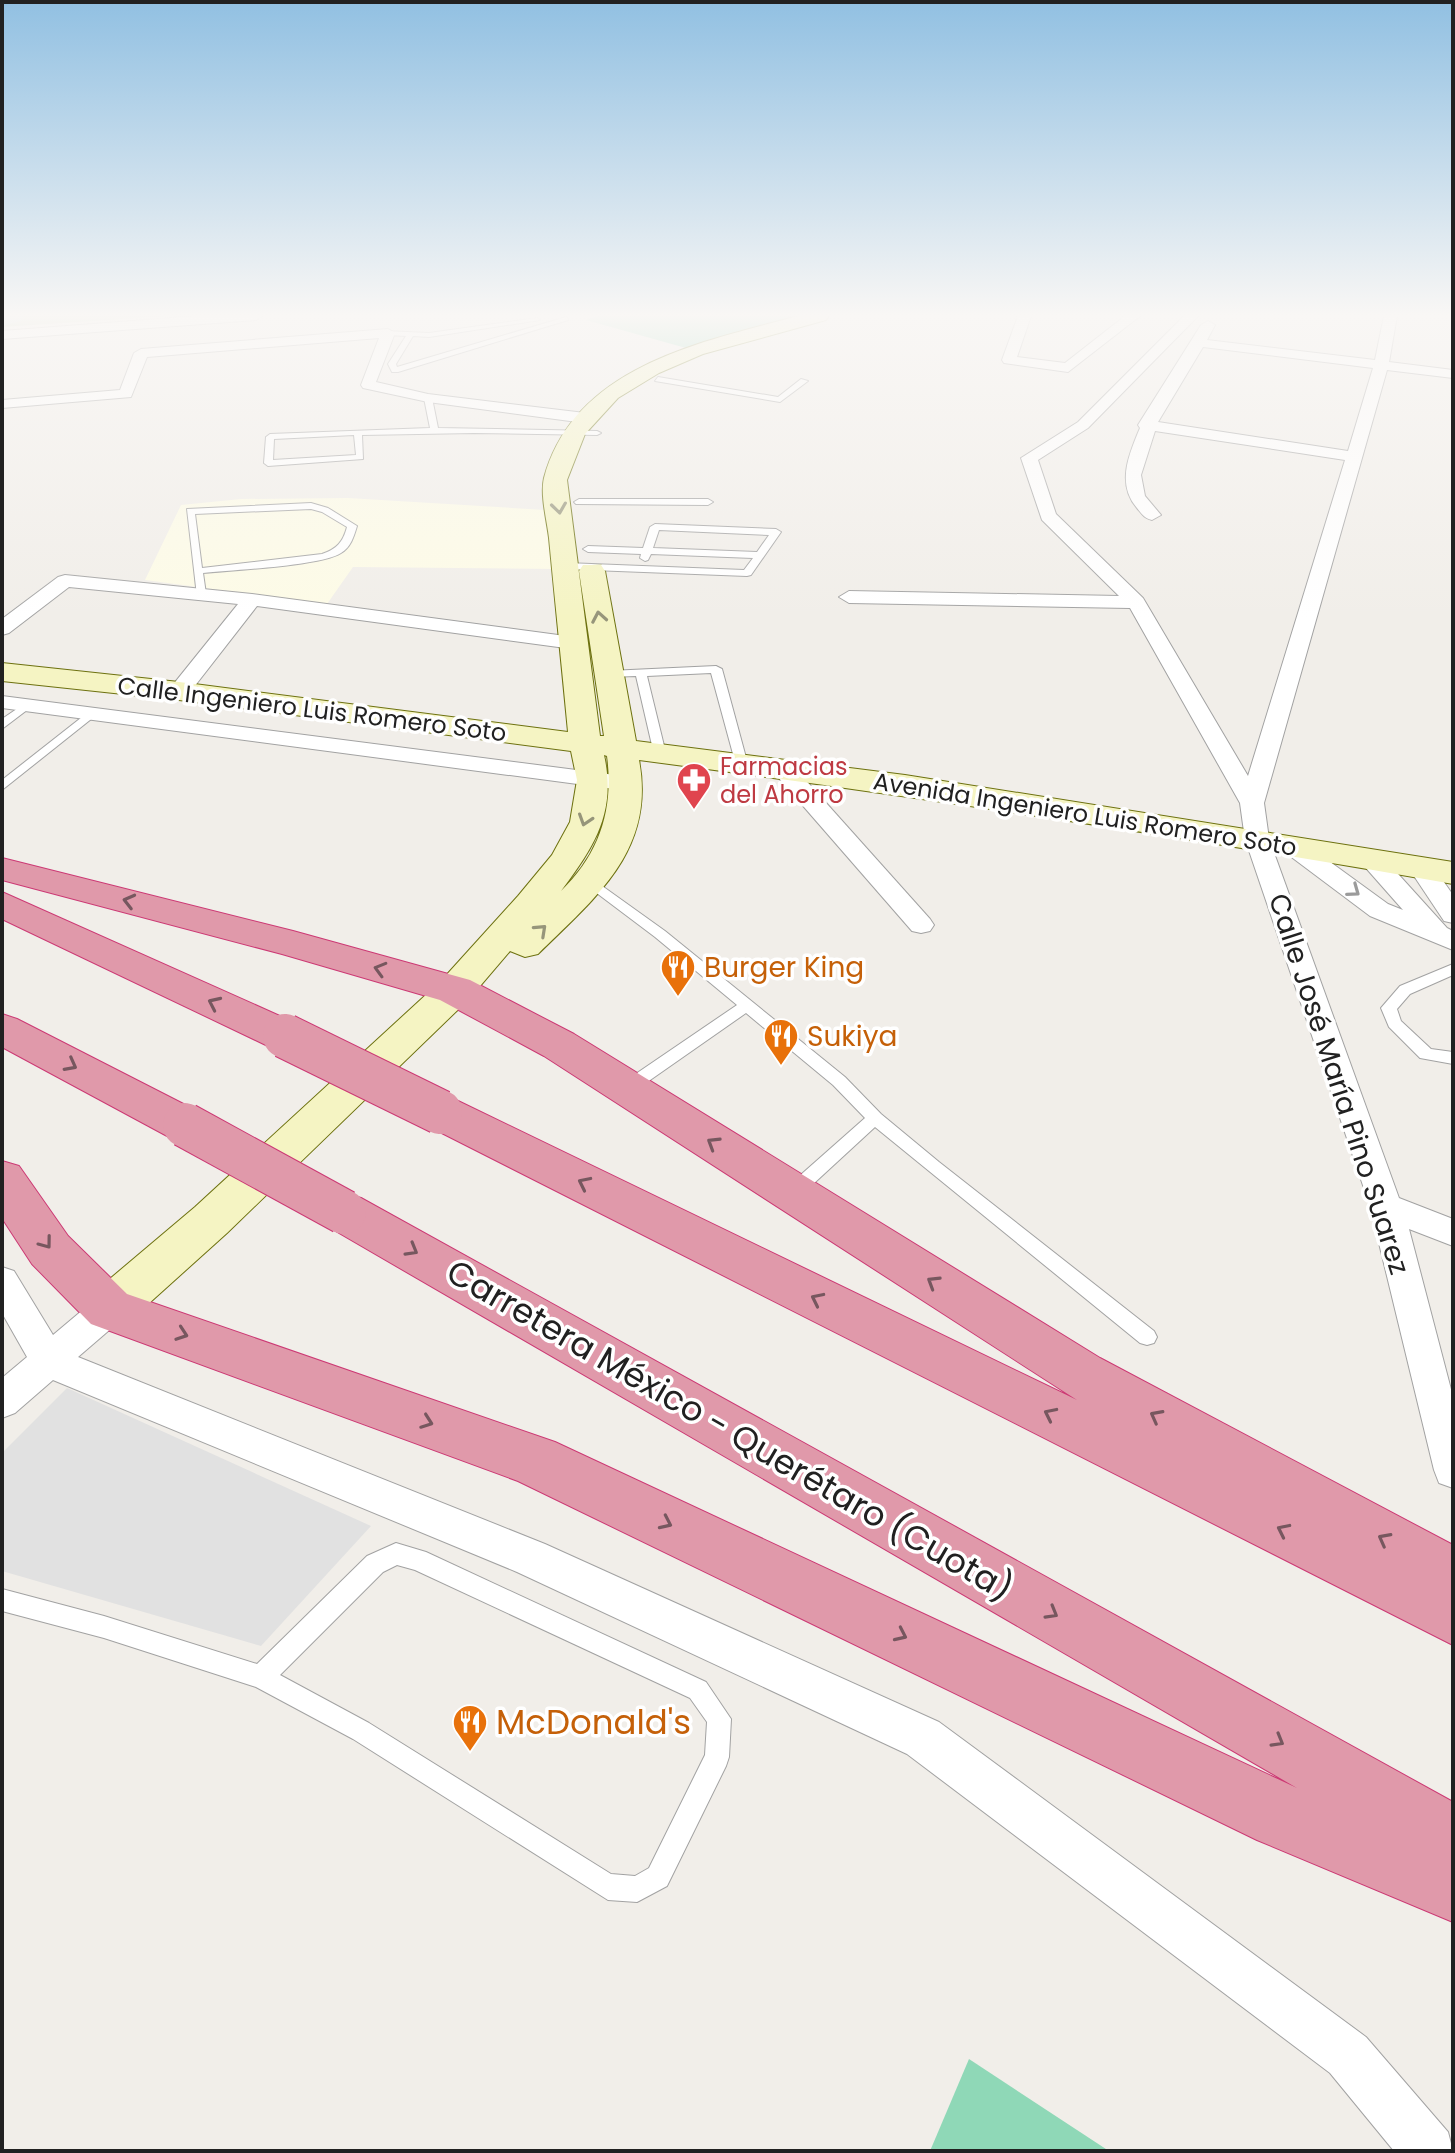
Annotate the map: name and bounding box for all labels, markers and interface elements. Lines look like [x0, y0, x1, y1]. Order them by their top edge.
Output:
one-way arrow [550, 502, 567, 515]
one-way arrow [592, 611, 609, 624]
street label: Calle Ingeniero Luis Romero Soto [116, 669, 508, 749]
place label: Farmacias del Ahorro [720, 750, 847, 811]
pharmacy icon: Farmacias del Ahorro [675, 761, 713, 811]
street label: Avenida Ingeniero Luis Romero Soto [871, 764, 1299, 864]
one-way arrow [578, 813, 594, 826]
one-way arrow [1345, 881, 1360, 896]
street label: Calle José María Pino Suarez [1259, 889, 1419, 1279]
one-way arrow [123, 894, 136, 911]
one-way arrow [532, 925, 547, 939]
restaurant icon: Burger King [659, 948, 697, 998]
place label: Burger King [704, 948, 864, 987]
one-way arrow [374, 962, 387, 978]
one-way arrow [208, 997, 222, 1013]
restaurant icon: Sukiya [762, 1017, 800, 1067]
place label: Sukiya [807, 1017, 897, 1056]
one-way arrow [63, 1056, 77, 1071]
one-way arrow [708, 1137, 722, 1152]
one-way arrow [578, 1177, 592, 1193]
one-way arrow [37, 1235, 51, 1249]
one-way arrow [403, 1240, 417, 1256]
street label: Carretera México - Querétaro (Cuota) [438, 1248, 1022, 1612]
one-way arrow [927, 1276, 942, 1291]
one-way arrow [810, 1293, 825, 1309]
one-way arrow [175, 1325, 189, 1341]
one-way arrow [1043, 1409, 1058, 1424]
one-way arrow [1150, 1410, 1164, 1425]
one-way arrow [419, 1412, 433, 1429]
one-way arrow [658, 1513, 673, 1529]
one-way arrow [1276, 1524, 1291, 1540]
one-way arrow [1378, 1534, 1393, 1549]
one-way arrow [1043, 1603, 1058, 1619]
one-way arrow [893, 1625, 907, 1641]
place label: McDonald's [496, 1698, 691, 1746]
restaurant icon: McDonald's [451, 1703, 489, 1753]
one-way arrow [1269, 1731, 1284, 1747]

